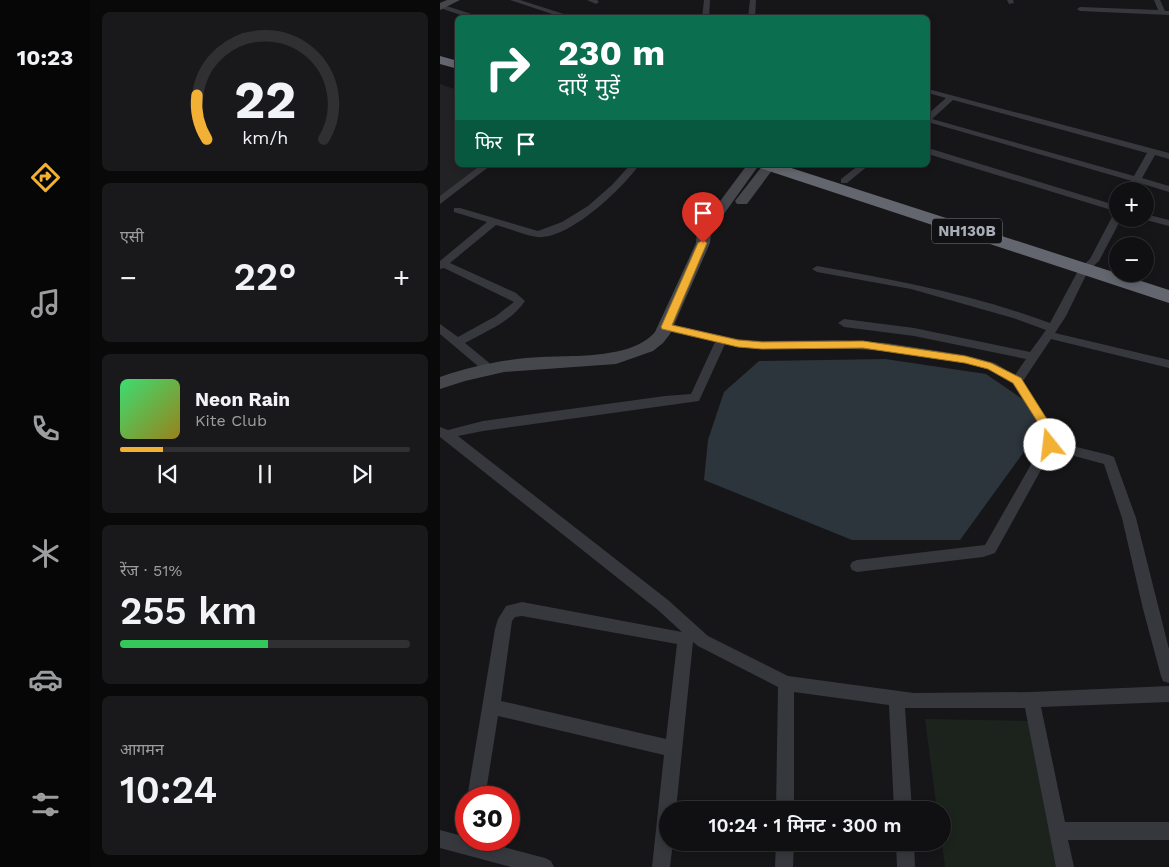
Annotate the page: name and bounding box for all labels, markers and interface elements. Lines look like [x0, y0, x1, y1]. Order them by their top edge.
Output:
text: 230 m [558, 32, 665, 74]
icon: right [475, 35, 540, 100]
text: 10:23 [17, 45, 73, 70]
text: 22 [234, 70, 296, 131]
text: दाएँ मुड़ें [558, 74, 620, 99]
text: km/h [242, 127, 288, 148]
icon: arrive [512, 130, 540, 158]
text: फिर [475, 131, 502, 154]
icon: directions [28, 160, 63, 195]
map controls [1109, 182, 1154, 282]
button: + [1109, 182, 1154, 227]
pin [682, 192, 724, 243]
icon: arrive [689, 199, 717, 227]
road number: NH130B [932, 218, 1002, 244]
text: एसी [120, 227, 144, 246]
button: − [1109, 237, 1154, 282]
text: 22° [233, 255, 297, 299]
text: − [120, 261, 137, 294]
text: + [393, 261, 410, 294]
icon: music [28, 286, 63, 321]
text: Neon Rain [195, 388, 290, 411]
icon: phone [28, 411, 63, 446]
text: Kite Club [195, 411, 267, 430]
position arrow [1023, 418, 1075, 470]
icon: previous [154, 460, 182, 488]
icon: pause [251, 460, 279, 488]
icon: next [348, 460, 376, 488]
icon: climate [28, 536, 63, 571]
text: रेंज · 51% [120, 561, 182, 580]
text: 255 km [120, 589, 257, 633]
icon: car [28, 662, 63, 697]
text: आगमन [120, 740, 164, 759]
text: 10:24 [120, 768, 217, 812]
speed limit sign: 30 [455, 786, 520, 851]
icon: filters [28, 787, 63, 822]
text: 10:24 · 1 मिनट · 300 m [709, 814, 901, 837]

